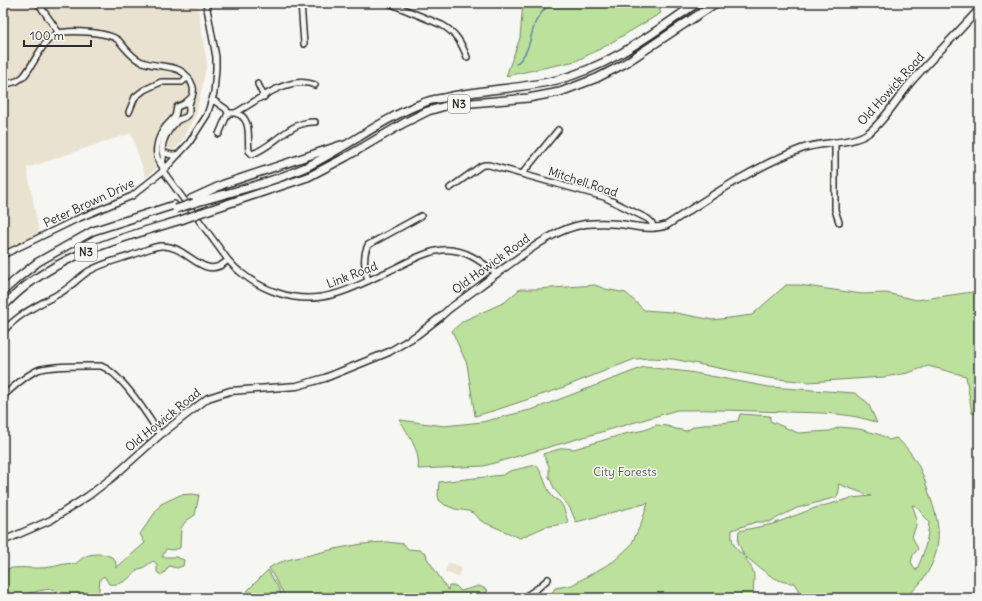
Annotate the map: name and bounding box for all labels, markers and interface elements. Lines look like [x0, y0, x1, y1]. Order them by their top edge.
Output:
scale bar [24, 22, 91, 48]
text: 100 m [30, 28, 64, 43]
street label: Old Howick Road [854, 49, 927, 128]
road number: N3 [448, 95, 470, 113]
street label: Mitchell Road [546, 163, 620, 200]
street label: Peter Brown Drive [41, 175, 137, 230]
street label: Old Howick Road [449, 230, 533, 297]
road number: N3 [75, 243, 97, 261]
street label: Link Road [324, 258, 379, 291]
street label: Old Howick Road [122, 385, 203, 455]
park label: City Forests [593, 464, 657, 479]

